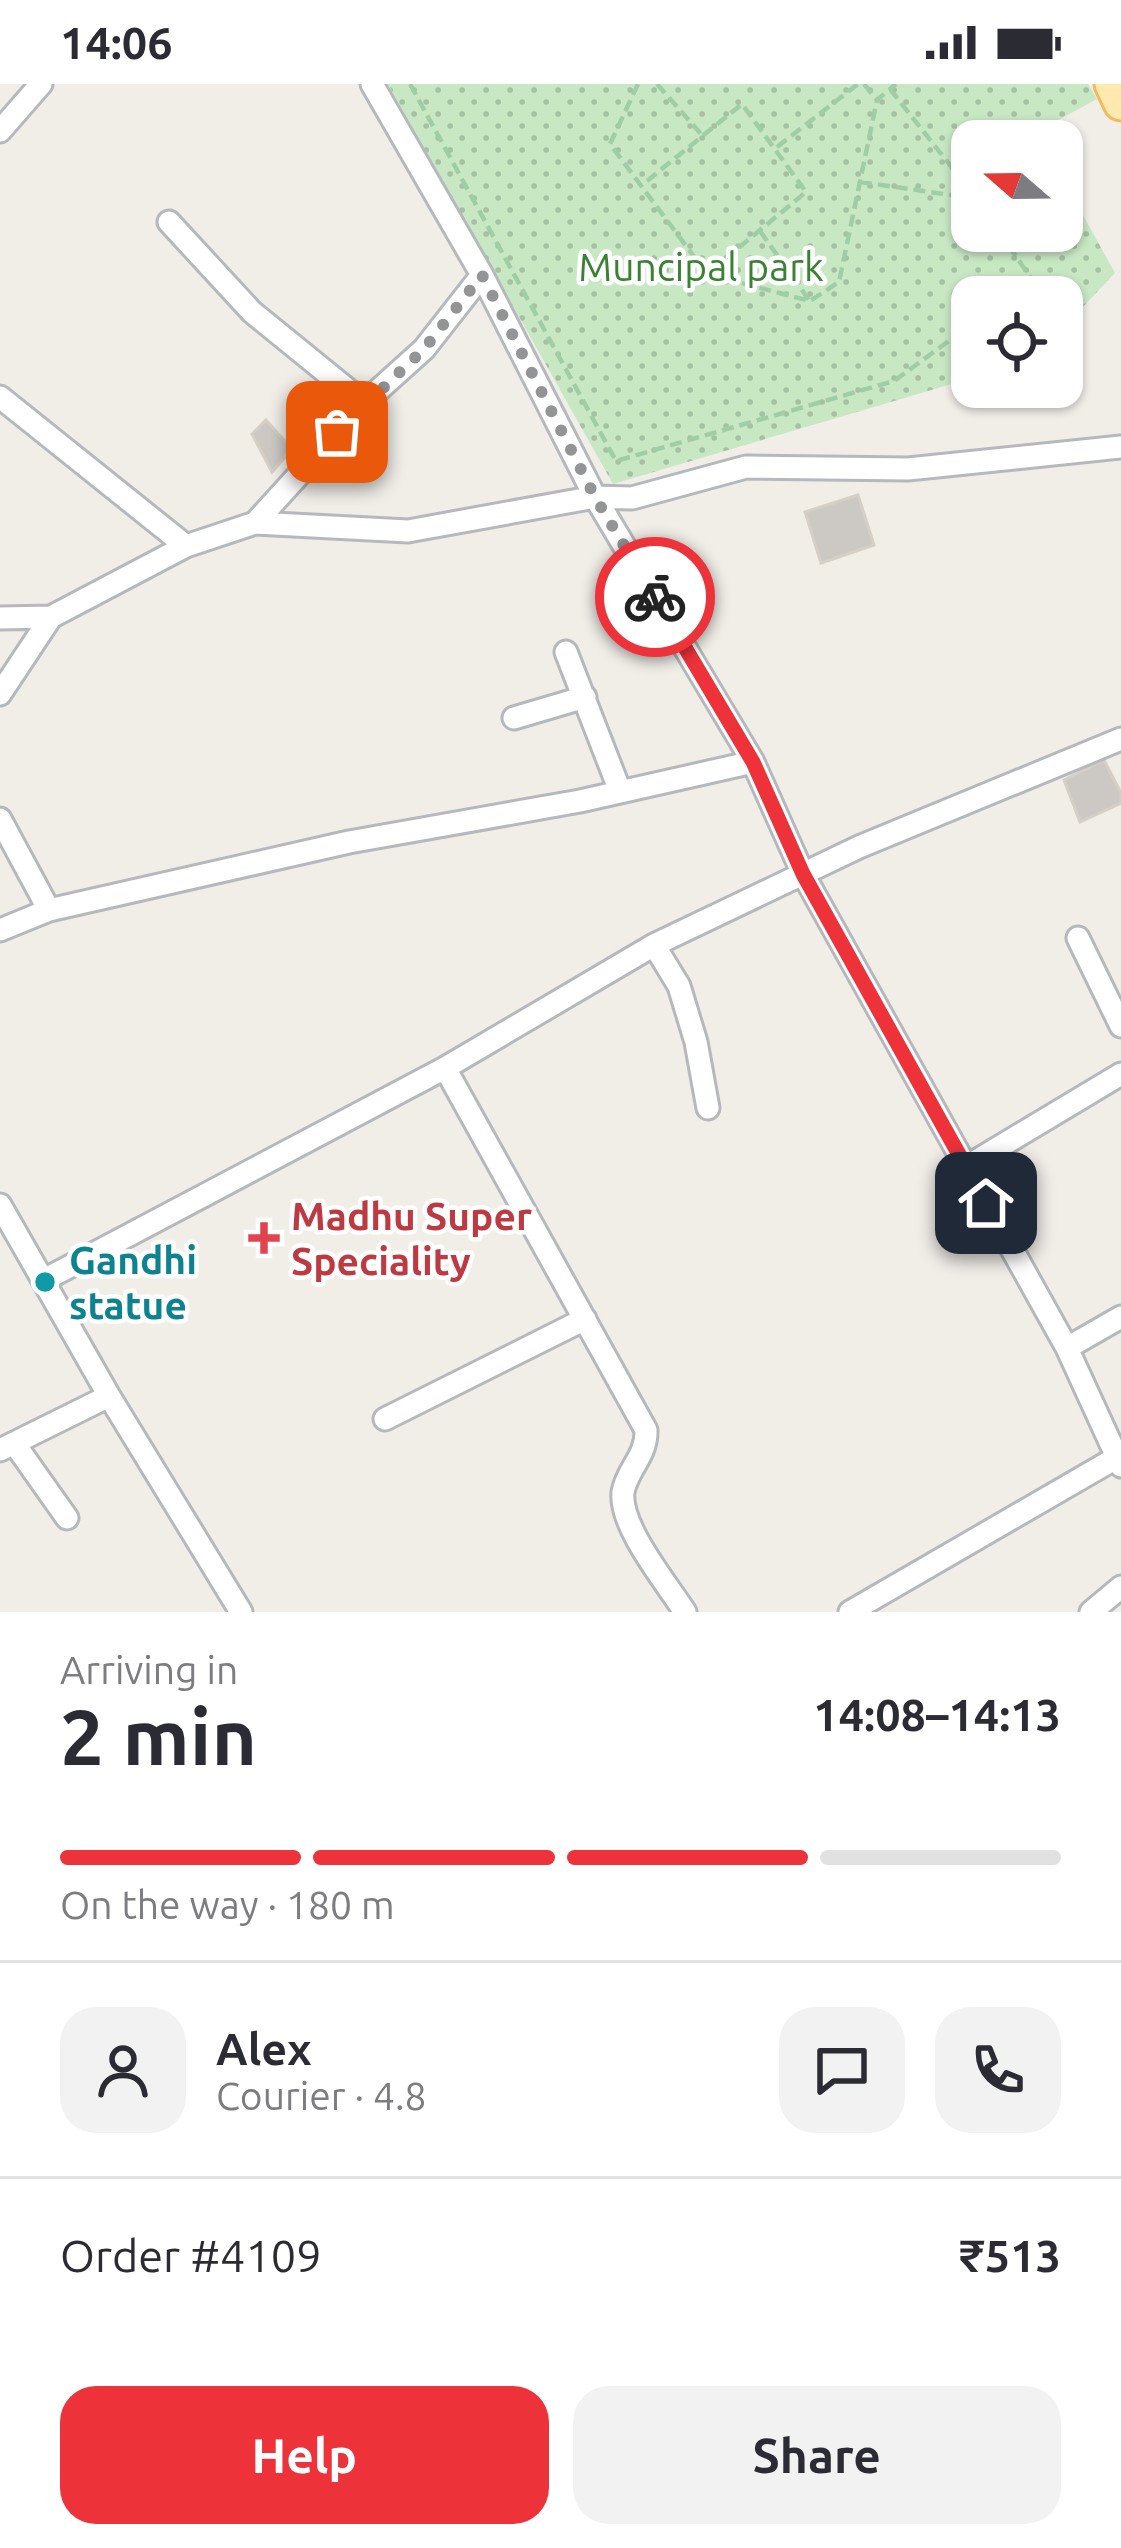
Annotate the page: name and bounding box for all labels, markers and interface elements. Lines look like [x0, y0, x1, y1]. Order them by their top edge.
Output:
text: 14:06 [60, 17, 173, 68]
north arrow [951, 120, 1083, 252]
map controls [951, 120, 1083, 408]
park label: Muncipal park [578, 245, 824, 288]
button: locate [951, 276, 1083, 408]
pin [286, 381, 388, 483]
icon: bag [304, 399, 370, 465]
courier [595, 537, 715, 657]
icon: bike [622, 564, 688, 630]
pin [935, 1152, 1037, 1254]
icon: home [953, 1170, 1019, 1236]
place label: Madhu Super Speciality [291, 1194, 532, 1282]
marker: Madhu Super Speciality [248, 1222, 280, 1254]
place label: Gandhi statue [69, 1238, 197, 1326]
marker: Gandhi statue [32, 1269, 58, 1295]
text: Arriving in [60, 1648, 238, 1691]
text: 14:08–14:13 [813, 1689, 1061, 1740]
text: 2 min [60, 1692, 257, 1780]
text: On the way · 180 m [60, 1883, 395, 1926]
button: person [60, 2007, 186, 2133]
button: chat [779, 2007, 905, 2133]
button: phone [935, 2007, 1061, 2133]
text: Alex [216, 2023, 312, 2074]
text: Courier · 4.8 [216, 2074, 427, 2117]
text: Order #4109 [60, 2230, 322, 2281]
text: ₹513 [959, 2230, 1061, 2281]
button: Help [60, 2386, 549, 2524]
button: Share [573, 2386, 1061, 2524]

